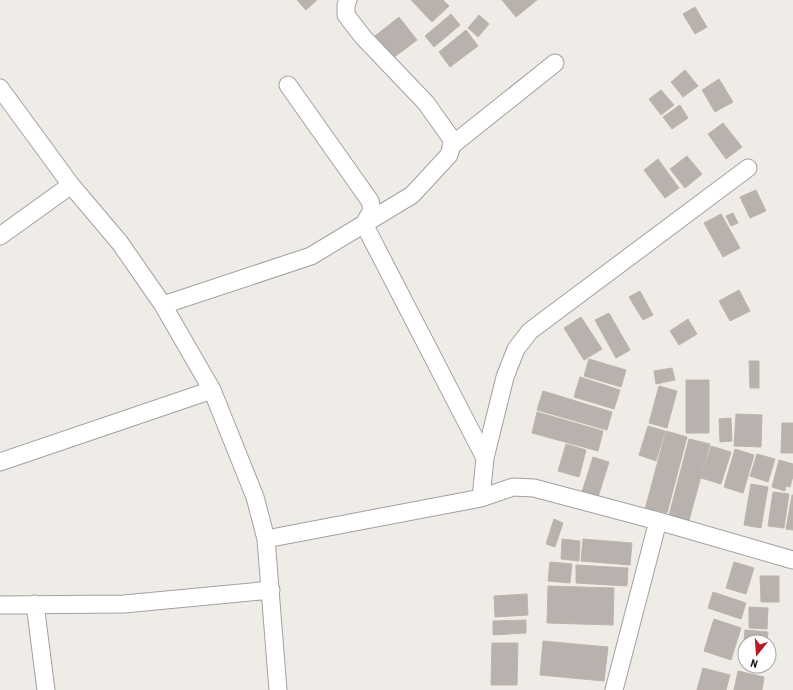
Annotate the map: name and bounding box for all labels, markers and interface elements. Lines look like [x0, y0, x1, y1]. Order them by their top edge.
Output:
north arrow [737, 634, 777, 674]
text: N [749, 656, 759, 670]

